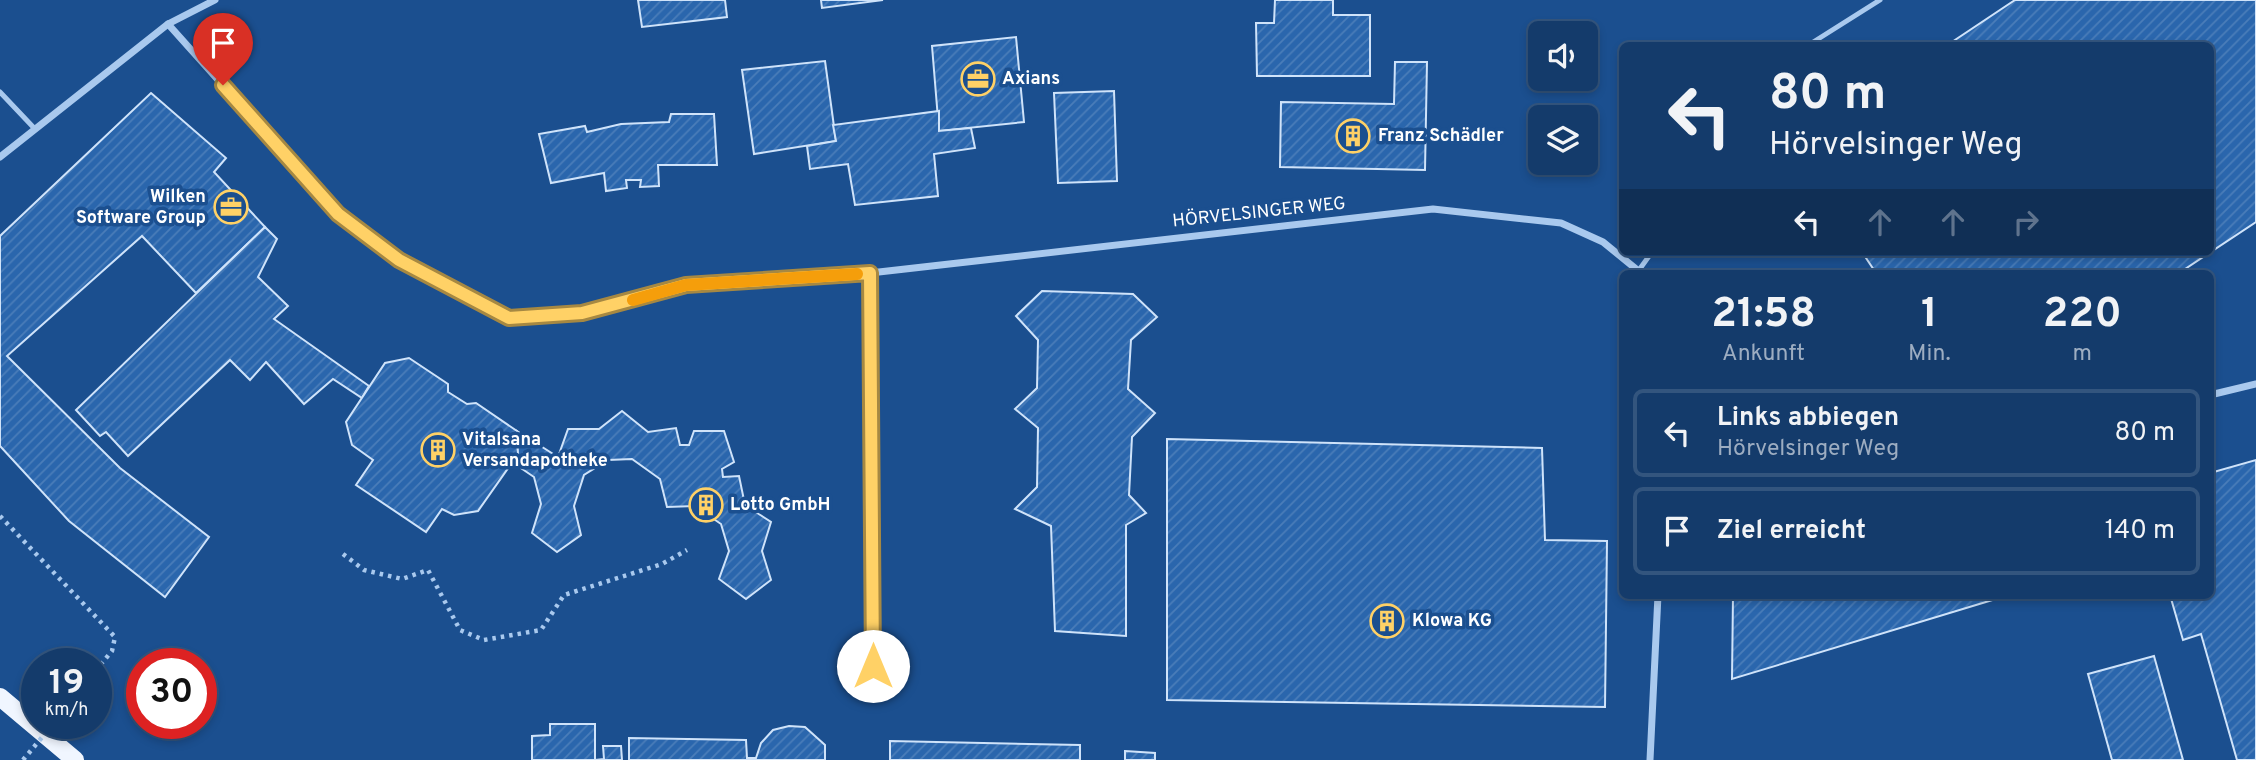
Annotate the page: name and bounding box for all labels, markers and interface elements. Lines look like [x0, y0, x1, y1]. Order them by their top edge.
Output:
pin [193, 13, 253, 85]
map controls [1528, 21, 1598, 175]
button: sound [1528, 21, 1598, 91]
icon: arrive [204, 24, 242, 62]
office icon: Axians [959, 60, 997, 98]
text: 80 m [1769, 65, 1886, 127]
place label: Axians [1002, 68, 1060, 91]
icon: left [1654, 70, 1745, 161]
button: layers [1528, 105, 1598, 175]
building icon: Franz Schädler [1334, 117, 1372, 155]
place label: Franz Schädler [1378, 125, 1504, 148]
text: Hörvelsinger Weg [1769, 126, 2023, 166]
place label: Wilken Software Group [76, 186, 206, 230]
office icon: Wilken Software Group [212, 188, 250, 226]
street label: HÖRVELSINGER WEG [1171, 190, 1347, 234]
icon: left [1788, 203, 1826, 241]
icon: ahead [1861, 203, 1899, 241]
icon: ahead [1934, 203, 1972, 241]
icon: right [2007, 203, 2045, 241]
text: 21:58 [1711, 289, 1816, 342]
text: 1 [1921, 289, 1938, 342]
text: 220 [2043, 289, 2122, 342]
text: Ankunft [1722, 340, 1805, 369]
text: Min. [1908, 340, 1951, 369]
text: m [2073, 340, 2092, 369]
text: Links abbiegen [1717, 402, 1899, 435]
icon: left [1658, 414, 1696, 452]
text: 80 m [2115, 417, 2175, 450]
place label: Vitalsana Versandapotheke [462, 429, 608, 473]
building icon: Vitalsana Versandapotheke [419, 431, 457, 469]
text: Hörvelsinger Weg [1717, 435, 1899, 464]
building icon: Lotto GmbH [687, 486, 725, 524]
place label: Lotto GmbH [730, 494, 831, 517]
icon: arrive [1658, 512, 1696, 550]
text: Ziel erreicht [1717, 515, 1866, 548]
text: 140 m [2105, 515, 2175, 548]
building icon: Klowa KG [1368, 602, 1406, 640]
place label: Klowa KG [1412, 610, 1492, 633]
position arrow [836, 629, 910, 703]
speed limit sign: 30 [126, 648, 217, 739]
text: 19 [49, 662, 84, 706]
text: km/h [45, 699, 88, 722]

